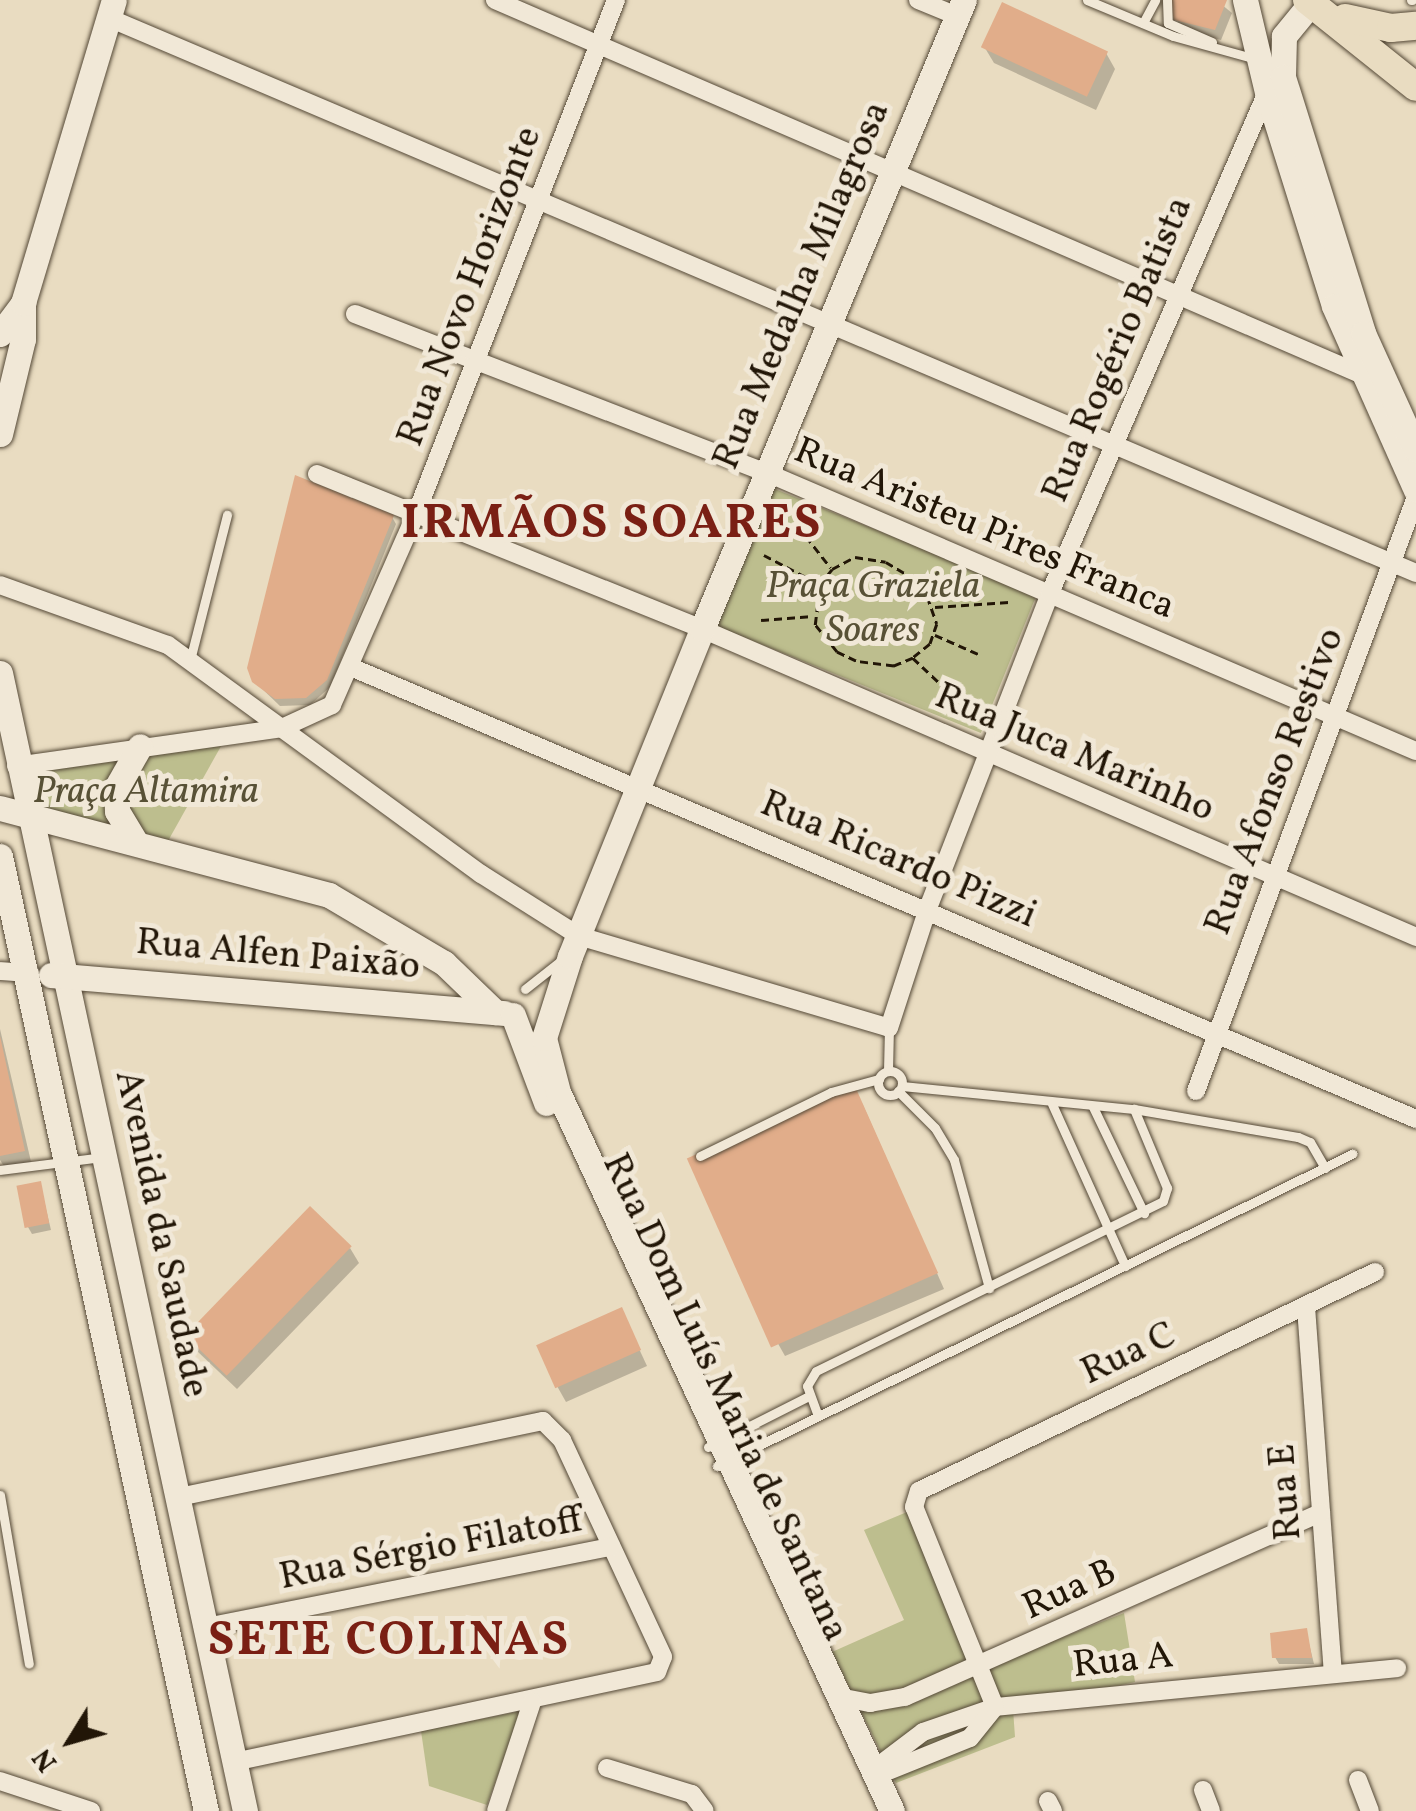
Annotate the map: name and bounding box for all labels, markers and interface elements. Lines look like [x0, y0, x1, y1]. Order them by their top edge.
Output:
street label: Rua Medalha Milagrosa [705, 95, 901, 477]
street label: Rua Novo Horizonte [389, 121, 553, 453]
street label: Rua Rogério Batista [1034, 190, 1204, 510]
street label: Rua Aristeu Pires Franca [787, 429, 1181, 631]
district label: IRMÃOS SOARES [401, 496, 823, 554]
park label: Praça Graziela Soares [766, 565, 980, 654]
street label: Rua Afonso Restivo [1197, 622, 1355, 942]
street label: Rua Juca Marinho [928, 675, 1220, 833]
park label: Praça Altamira [33, 770, 259, 816]
street label: Rua Ricardo Pizzi [753, 782, 1043, 940]
street label: Rua Alfen Paixão [134, 921, 422, 991]
street label: Avenida da Saudade [103, 1066, 217, 1402]
street label: Rua Dom Luís Maria de Santana [591, 1147, 857, 1649]
street label: Rua C [1075, 1313, 1183, 1397]
street label: Rua E [1261, 1442, 1313, 1542]
street label: Rua Sérgio Filatoff [276, 1498, 586, 1602]
street label: Rua B [1016, 1550, 1124, 1632]
district label: SETE COLINAS [208, 1613, 570, 1671]
street label: Rua A [1071, 1634, 1175, 1690]
north arrow [20, 1691, 120, 1791]
text: N [24, 1740, 67, 1779]

